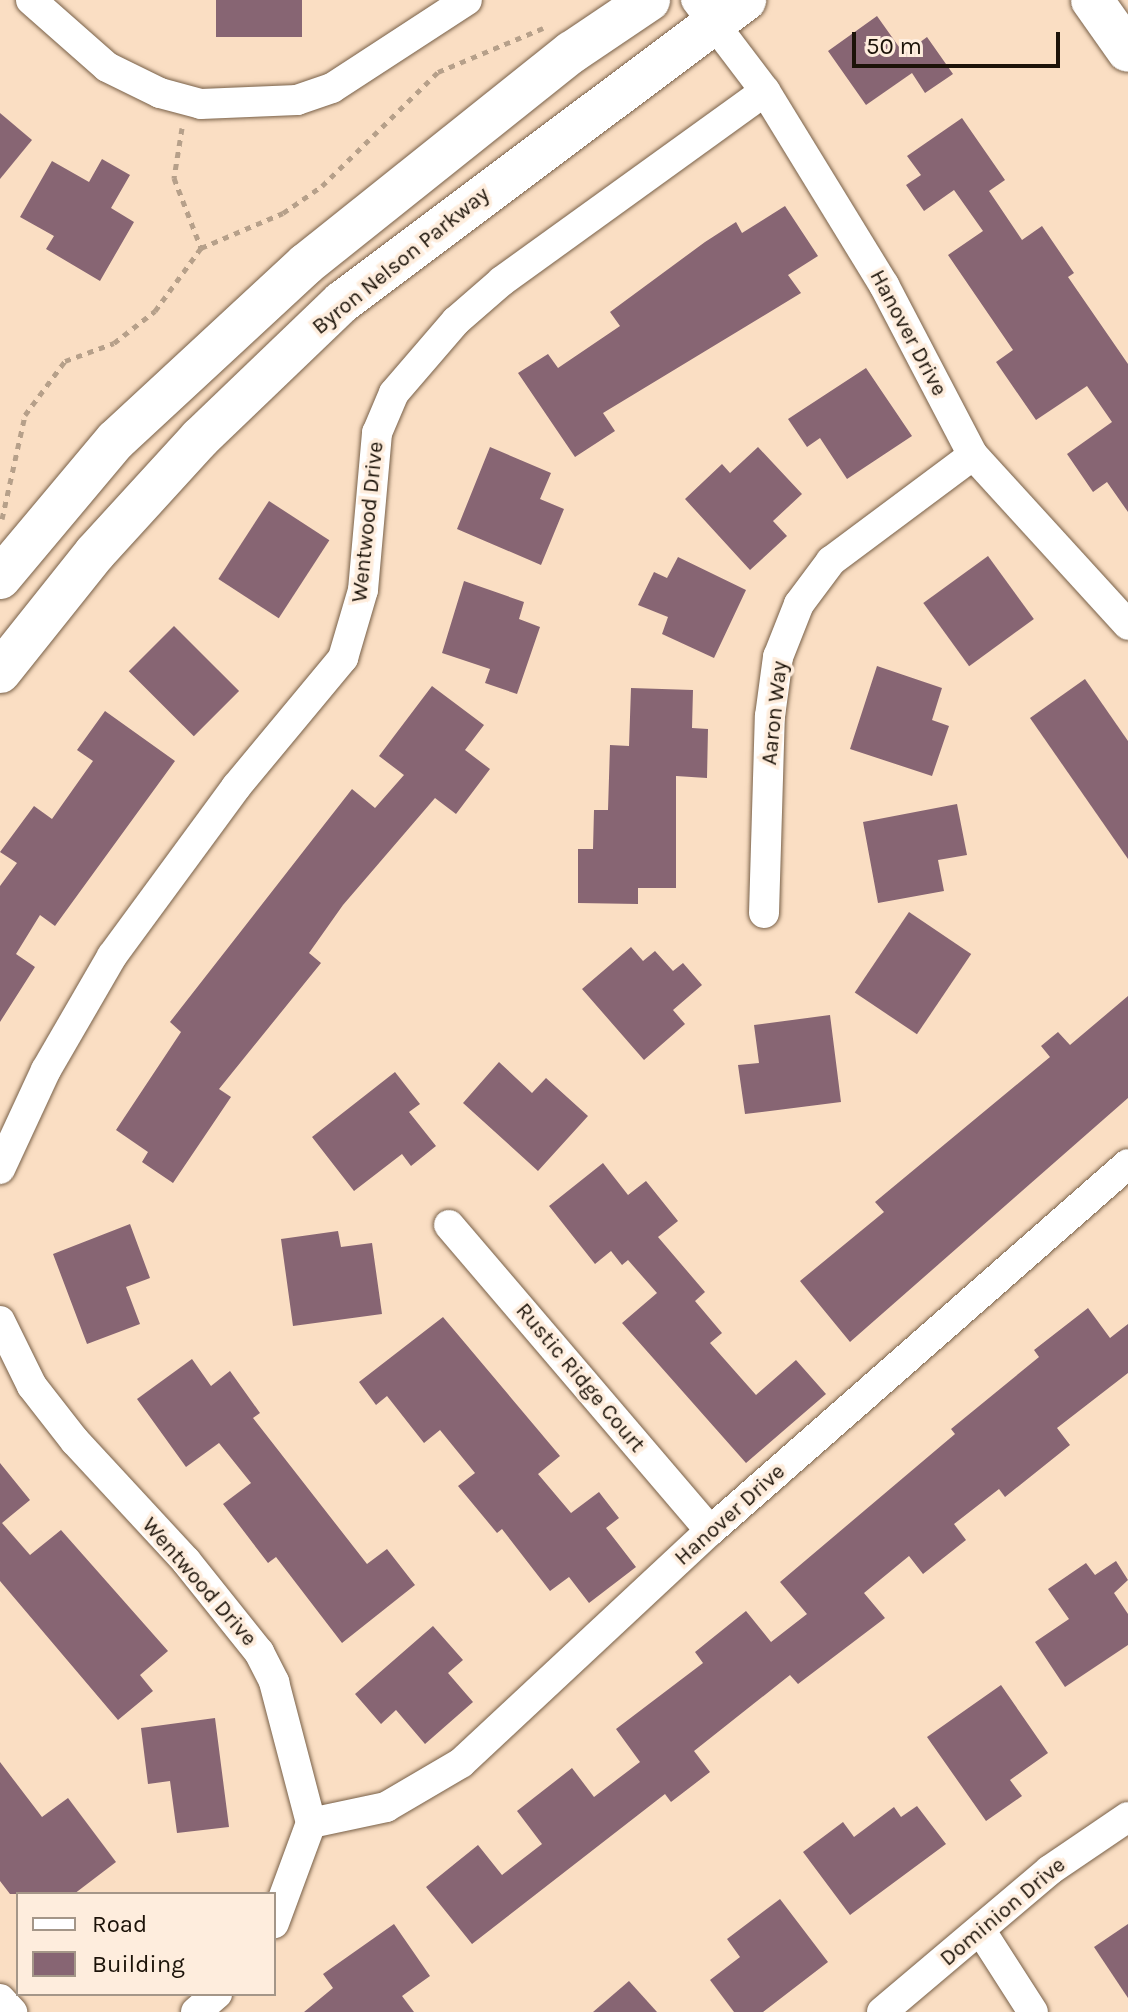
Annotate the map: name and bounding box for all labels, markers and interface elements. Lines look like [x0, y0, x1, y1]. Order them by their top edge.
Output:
scale bar [856, 16, 1064, 66]
text: 50 m [866, 32, 922, 60]
street label: Byron Nelson Parkway [307, 182, 495, 340]
street label: Hanover Drive [864, 265, 952, 401]
street label: Wentwood Drive [346, 440, 390, 604]
street label: Aaron Way [756, 660, 794, 766]
street label: Rustic Ridge Court [510, 1298, 650, 1458]
street label: Hanover Drive [670, 1459, 790, 1571]
street label: Wentwood Drive [136, 1512, 262, 1652]
street label: Dominion Drive [935, 1852, 1071, 1972]
legend [16, 1892, 276, 1996]
text: Road [92, 1910, 147, 1938]
text: Building [92, 1950, 185, 1978]

